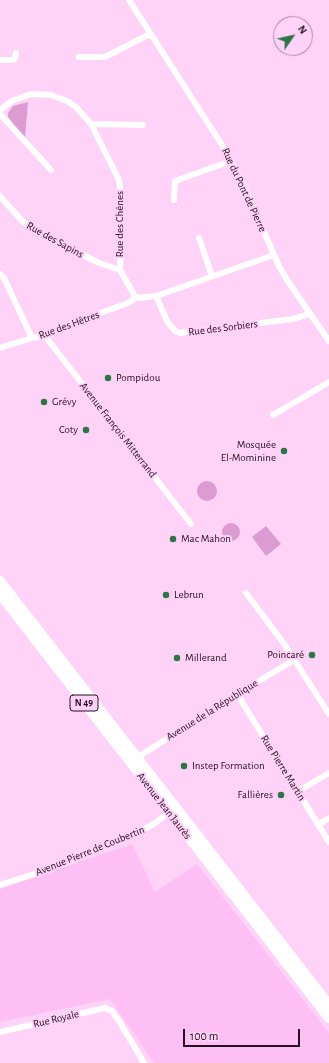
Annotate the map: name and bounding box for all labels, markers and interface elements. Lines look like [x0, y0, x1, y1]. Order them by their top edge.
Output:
north arrow [273, 16, 313, 56]
text: N [296, 23, 309, 36]
street label: Rue du Pont de Pierre [219, 146, 269, 234]
street label: Rue des Chênes [113, 191, 127, 257]
street label: Rue des Sapins [24, 219, 86, 261]
street label: Rue des Hêtres [37, 308, 101, 342]
street label: Rue des Sorbiers [188, 317, 258, 339]
place label: Pompidou [116, 371, 160, 385]
marker: Pompidou [103, 373, 113, 383]
street label: Avenue François Mitterrand [77, 380, 159, 480]
place label: Grévy [52, 395, 76, 409]
marker: Grévy [39, 397, 49, 407]
place label: Coty [59, 423, 78, 437]
marker: Coty [81, 425, 91, 435]
place label: Mosquée El-Mominine [221, 438, 276, 464]
marker: Mosquée El-Mominine [279, 446, 289, 456]
place label: Mac Mahon [181, 532, 231, 546]
marker: Mac Mahon [168, 534, 178, 544]
place label: Lebrun [174, 588, 204, 602]
marker: Lebrun [161, 590, 171, 600]
place label: Poincaré [267, 648, 304, 662]
marker: Poincaré [307, 650, 317, 660]
place label: Millerand [185, 651, 227, 665]
marker: Millerand [172, 653, 182, 663]
street label: Avenue de la République [164, 676, 260, 744]
road number: N 49 [70, 695, 98, 711]
street label: Rue Pierre Martin [258, 733, 308, 803]
place label: Instep Formation [192, 759, 265, 773]
marker: Instep Formation [179, 761, 189, 771]
street label: Avenue Jean Jaurès [134, 770, 194, 842]
place label: Fallières [238, 788, 273, 802]
marker: Fallières [276, 790, 286, 800]
street label: Avenue Pierre de Coubertin [34, 823, 146, 879]
street label: Rue Royale [32, 1007, 80, 1031]
scale bar [185, 1021, 302, 1047]
text: 100 m [190, 1030, 218, 1042]

